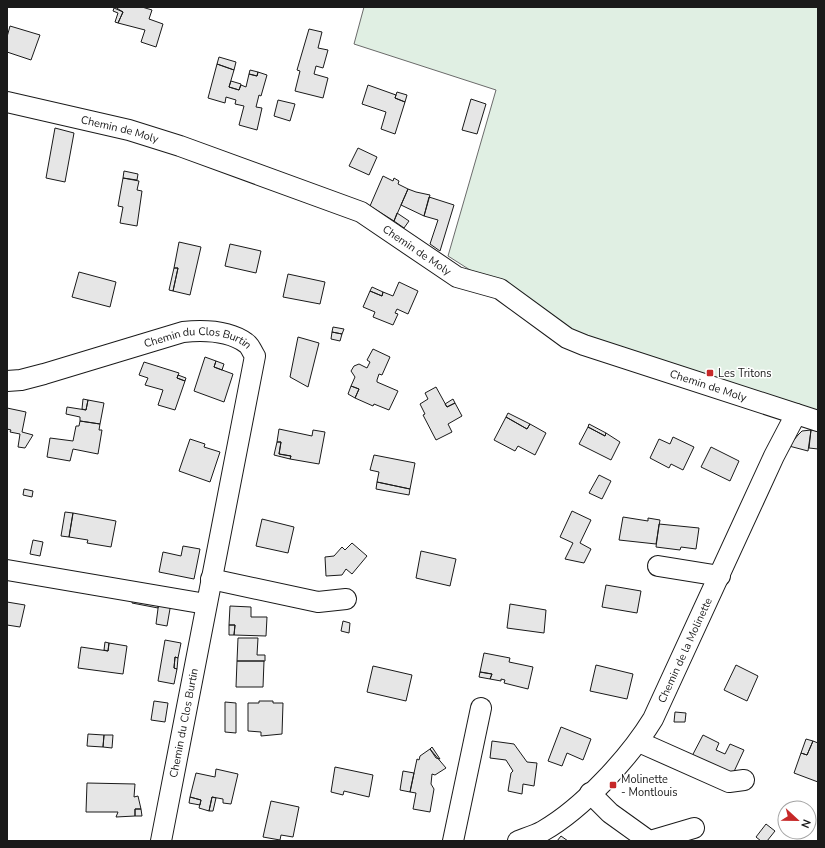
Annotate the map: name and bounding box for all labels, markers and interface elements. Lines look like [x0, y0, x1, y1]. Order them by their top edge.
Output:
street label: Chemin de Moly [79, 112, 161, 146]
street label: Chemin de Moly [380, 221, 455, 279]
street label: Chemin du Clos Burtin [142, 324, 255, 352]
street label: Chemin de Moly [668, 366, 749, 405]
place label: Les Tritons [718, 366, 772, 381]
marker: Les Tritons [705, 368, 715, 378]
street label: Chemin de la Molinette [654, 595, 715, 705]
street label: Chemin du Clos Burtin [166, 667, 202, 779]
place label: Molinette - Montlouis [621, 772, 677, 800]
marker: Molinette - Montlouis [608, 780, 618, 790]
north arrow [777, 800, 817, 840]
text: N [797, 817, 814, 830]

